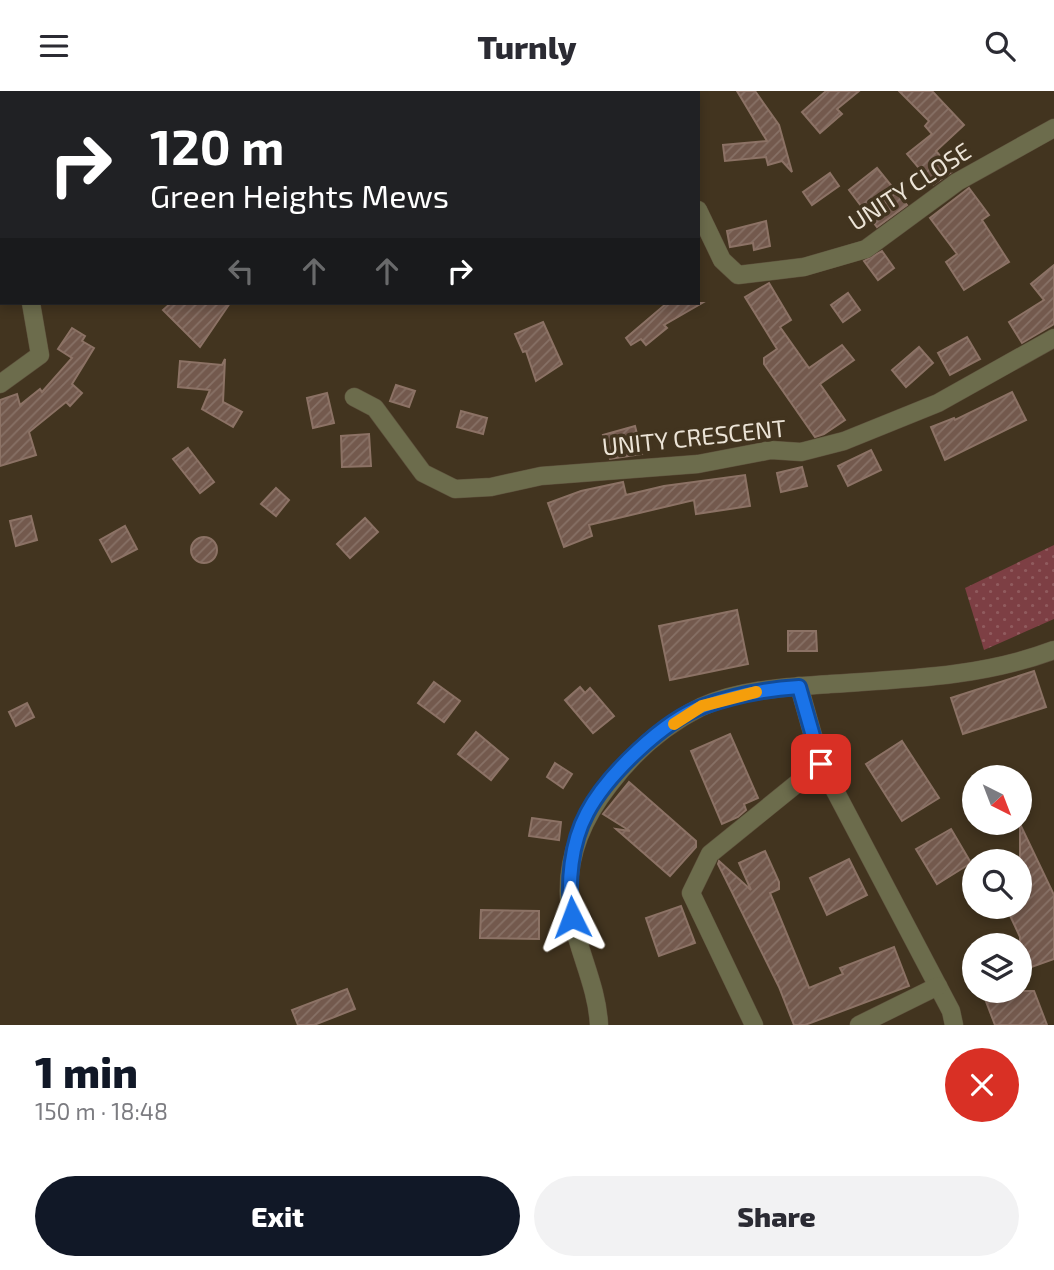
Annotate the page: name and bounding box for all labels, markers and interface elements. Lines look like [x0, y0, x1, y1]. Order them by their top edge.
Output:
icon: menu [35, 27, 73, 65]
text: Turnly [477, 27, 577, 65]
icon: search [981, 27, 1019, 65]
text: 120 m [150, 116, 284, 175]
icon: right [35, 119, 126, 210]
street label: UNITY CLOSE [843, 135, 976, 236]
text: Green Heights Mews [150, 176, 449, 214]
icon: left [222, 252, 260, 290]
icon: ahead [295, 252, 333, 290]
icon: ahead [368, 252, 406, 290]
icon: right [441, 252, 479, 290]
street label: UNITY CRESCENT [600, 412, 787, 461]
pin [791, 734, 851, 794]
icon: arrive [802, 745, 840, 783]
north arrow [962, 765, 1032, 835]
map controls [962, 765, 1032, 1003]
button: search [962, 849, 1032, 919]
position arrow [535, 880, 609, 954]
button: layers [962, 933, 1032, 1003]
text: 1 min [35, 1046, 138, 1096]
button: close [945, 1048, 1019, 1122]
text: 150 m · 18:48 [35, 1097, 168, 1125]
button: Exit [35, 1176, 520, 1256]
button: Share [534, 1176, 1019, 1256]

